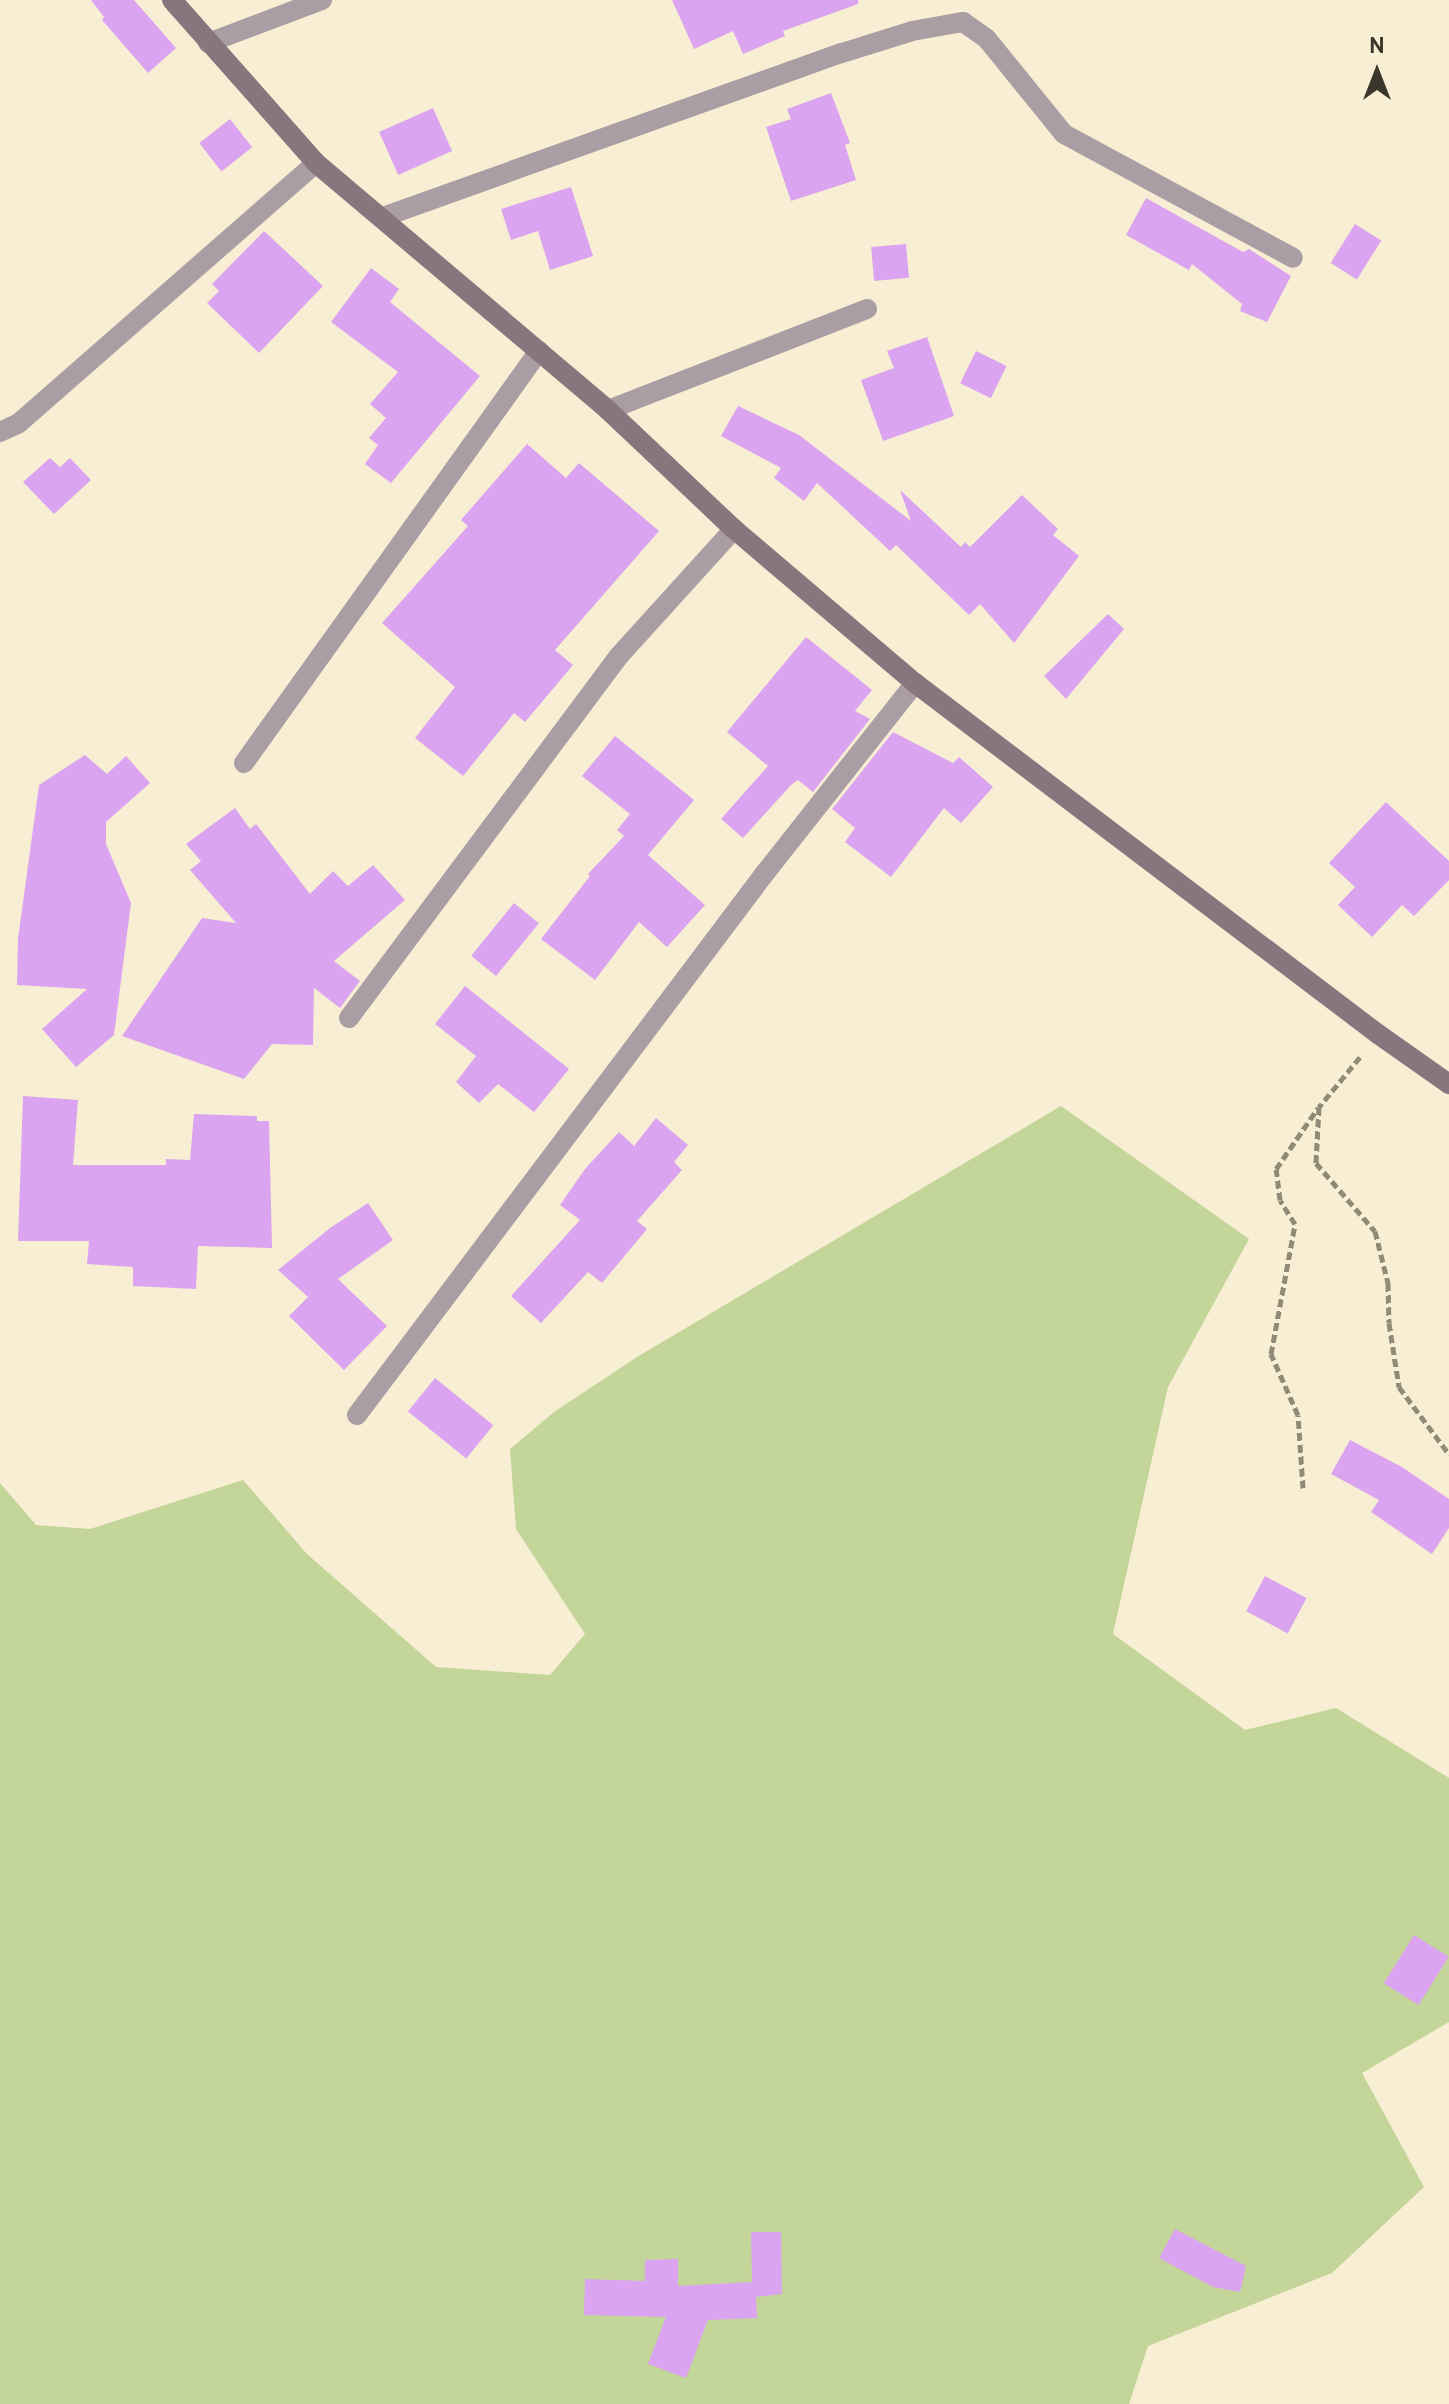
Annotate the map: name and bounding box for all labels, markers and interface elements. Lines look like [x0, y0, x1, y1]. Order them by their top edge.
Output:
north arrow [1337, 32, 1417, 112]
text: N [1369, 34, 1385, 61]

